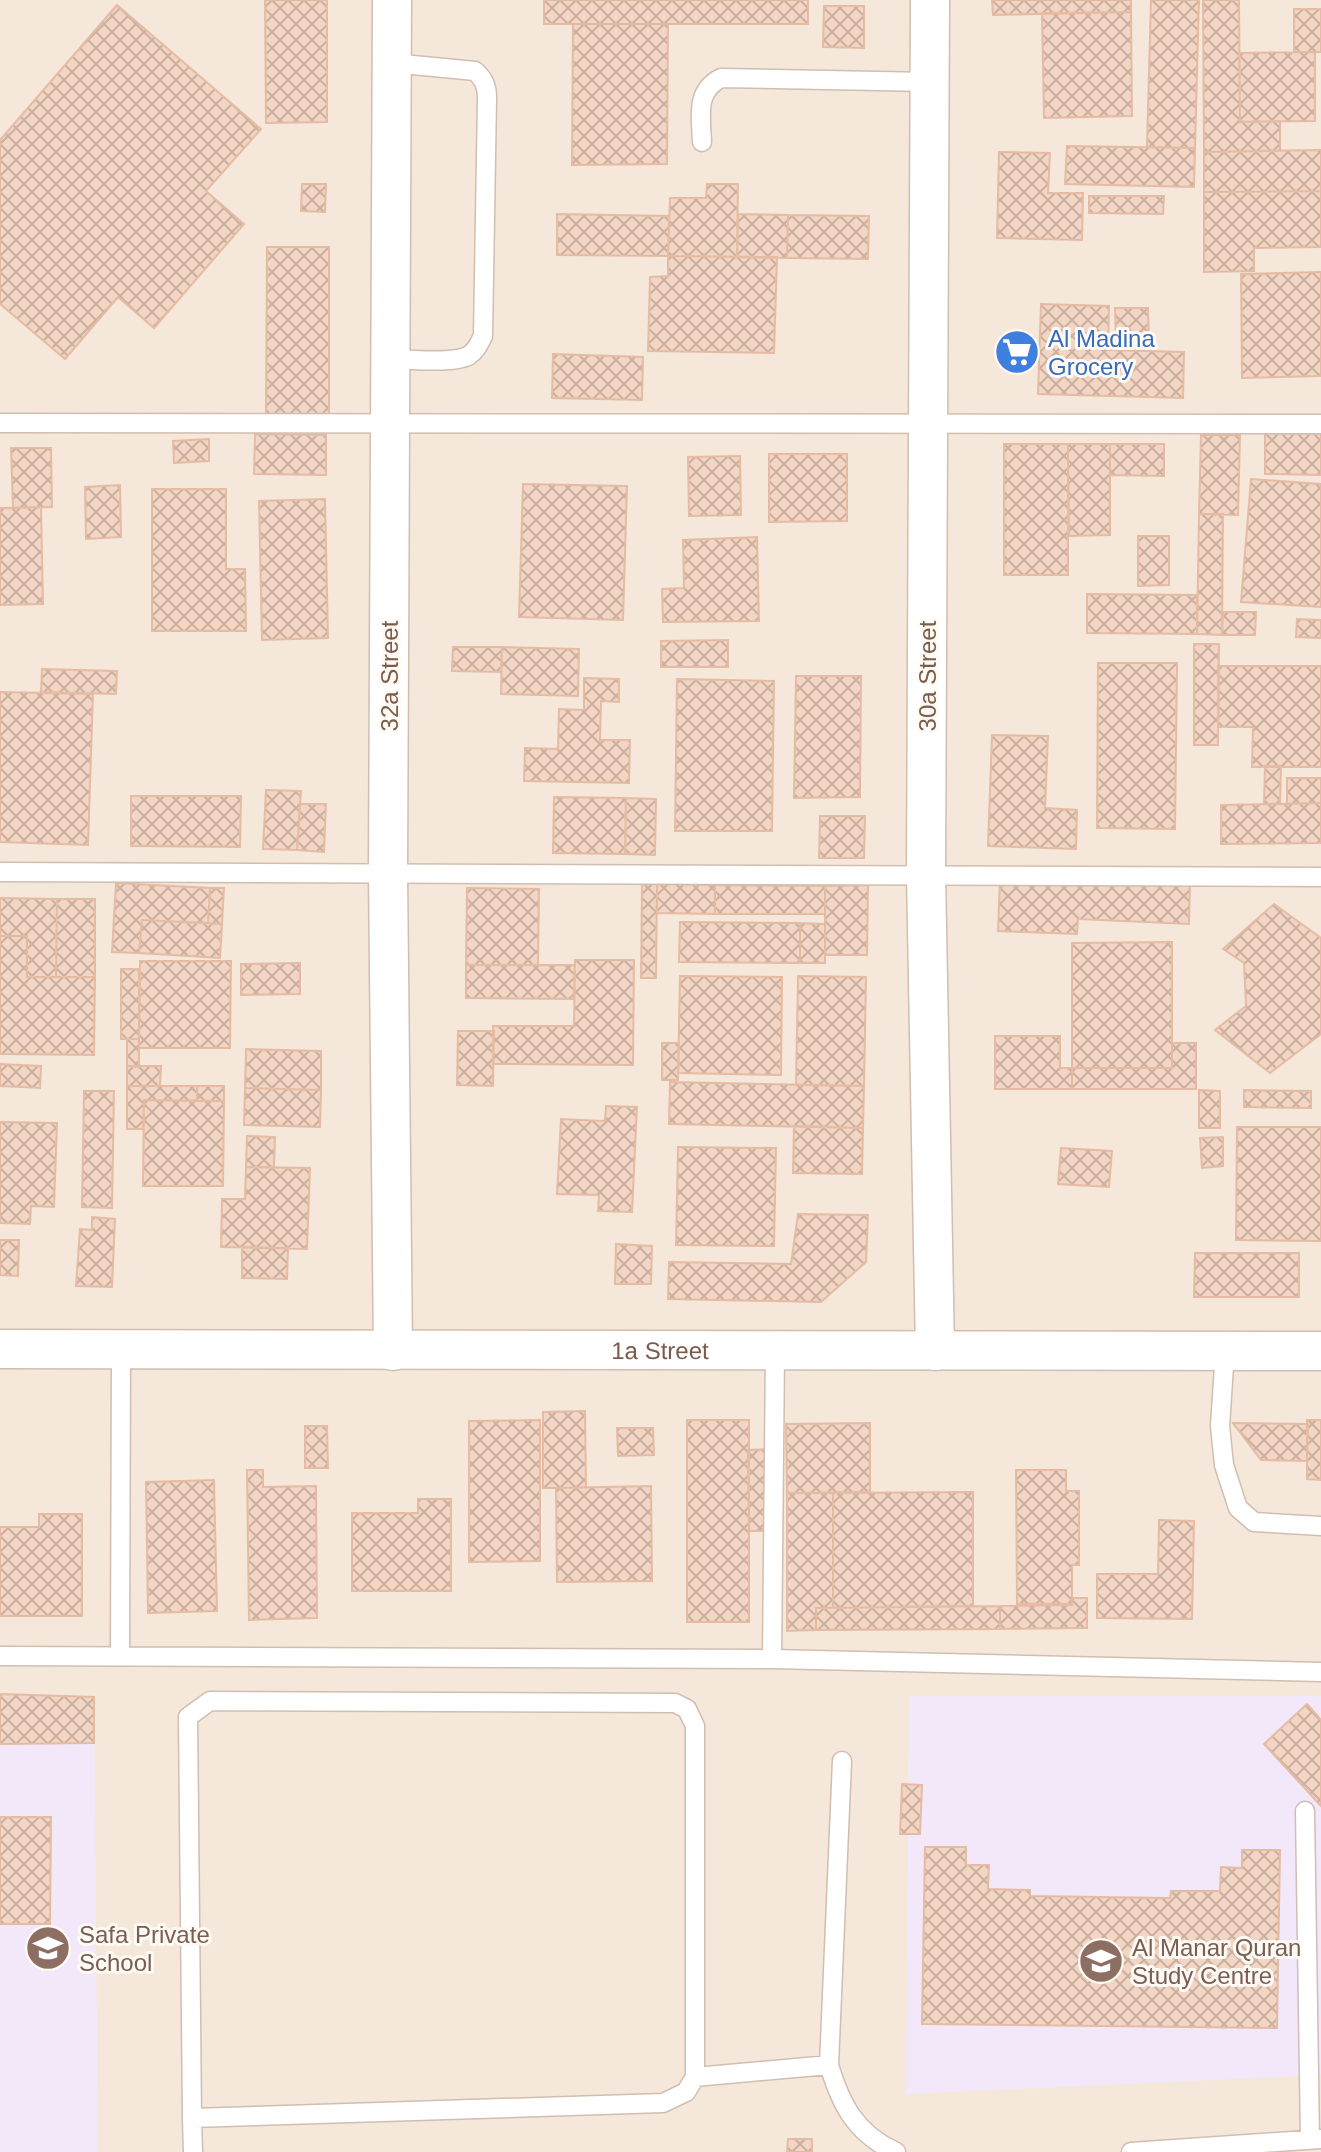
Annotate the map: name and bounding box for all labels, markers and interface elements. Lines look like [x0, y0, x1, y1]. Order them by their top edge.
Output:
place label: Al Madina Grocery [1048, 325, 1155, 380]
supermarket icon: Al Madina Grocery [993, 328, 1041, 376]
street label: 32a Street [376, 620, 403, 731]
street label: 30a Street [914, 620, 941, 731]
street label: 1a Street [611, 1336, 709, 1364]
place label: Safa Private School [79, 1921, 210, 1976]
school or university icon: Safa Private School [24, 1924, 72, 1972]
place label: Al Manar Quran Study Centre [1132, 1934, 1301, 1989]
school or university icon: Al Manar Quran Study Centre [1077, 1937, 1125, 1985]

